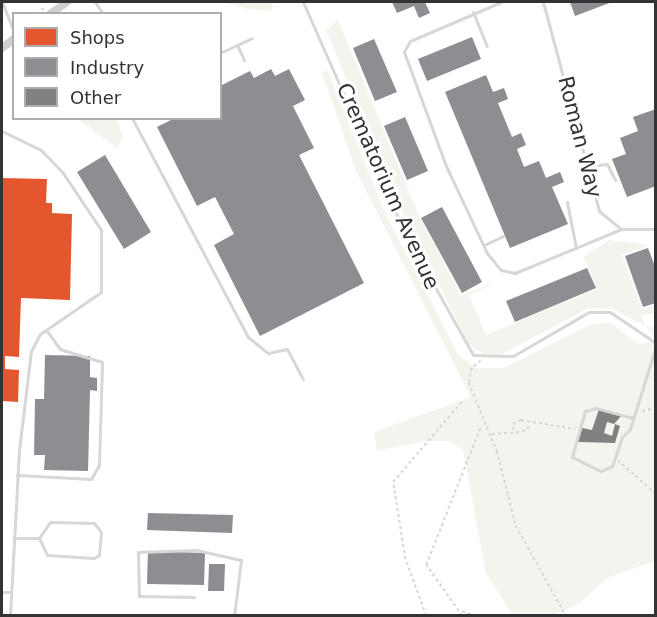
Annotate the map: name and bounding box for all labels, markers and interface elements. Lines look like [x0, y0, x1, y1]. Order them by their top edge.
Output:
legend [12, 12, 222, 120]
text: Shops [70, 27, 125, 48]
text: Industry [70, 57, 144, 78]
street label: Roman Way [553, 74, 607, 200]
street label: Crematorium Avenue [331, 79, 445, 293]
text: Other [70, 87, 121, 108]

